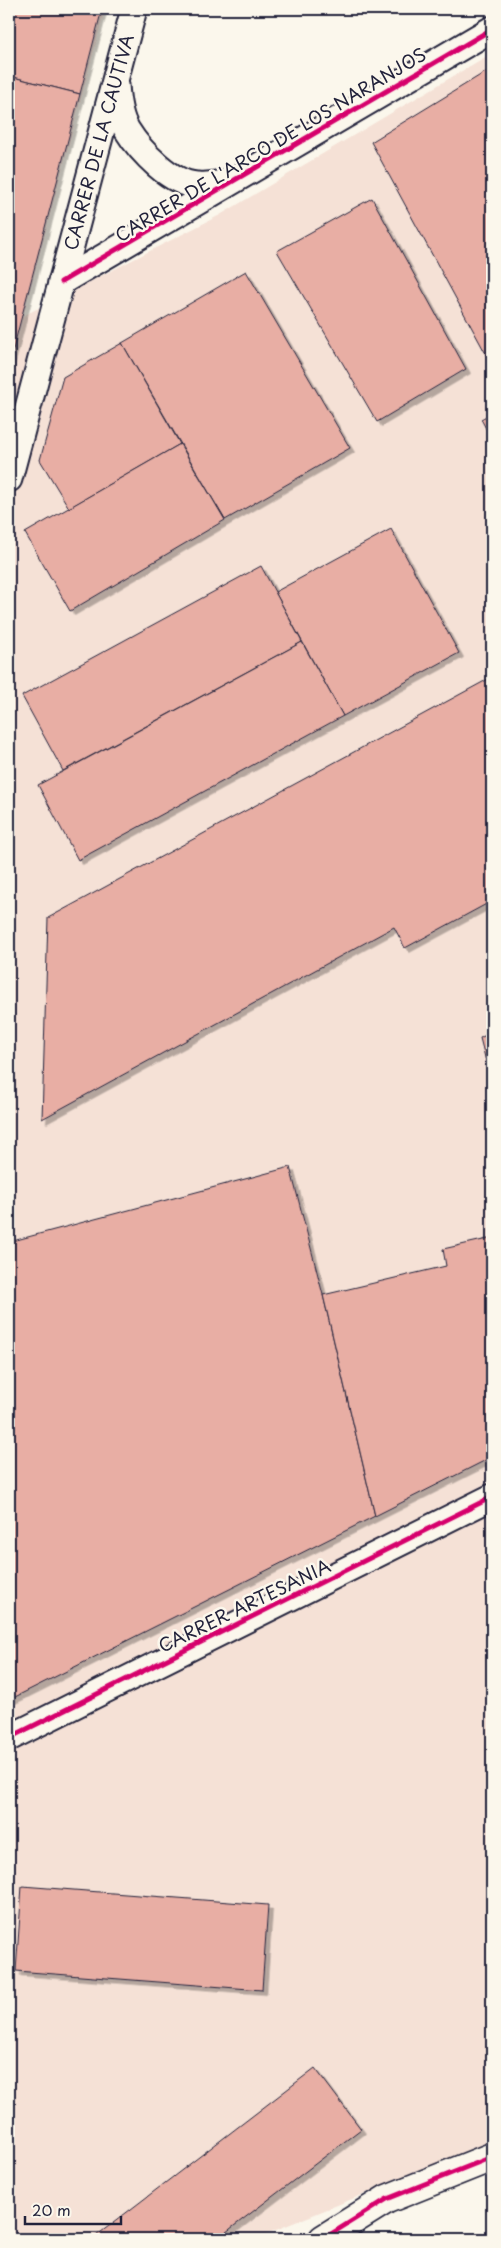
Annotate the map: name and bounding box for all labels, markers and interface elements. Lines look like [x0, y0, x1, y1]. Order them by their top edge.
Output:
street label: CARRER DE LA CAUTIVA [56, 31, 140, 253]
street label: CARRER DE L'ARCO DE LOS NARANJOS [109, 40, 431, 248]
street label: CARRER ARTESANIA [153, 1551, 335, 1659]
scale bar [25, 2193, 121, 2225]
text: 20 m [32, 2198, 71, 2221]

